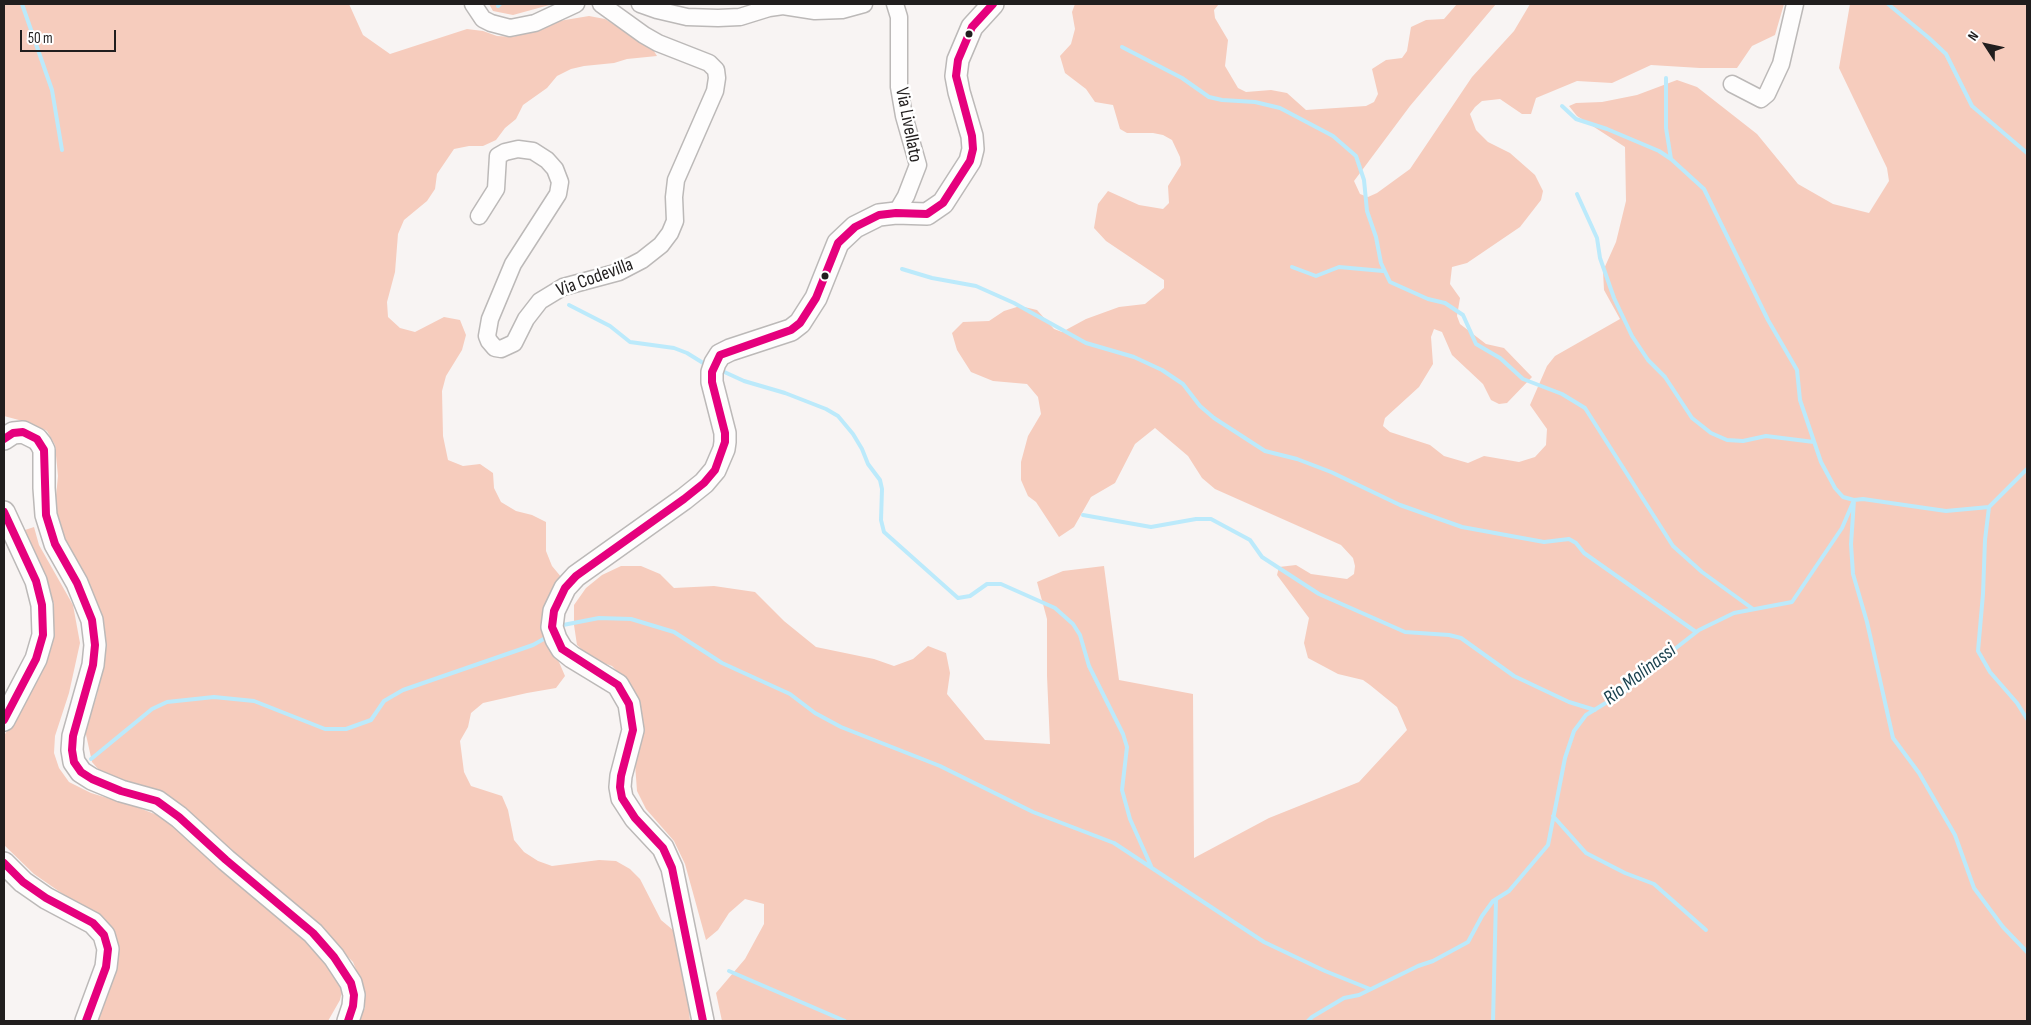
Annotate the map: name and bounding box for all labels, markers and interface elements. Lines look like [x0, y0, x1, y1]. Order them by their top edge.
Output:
scale bar [22, 20, 119, 52]
north arrow [1961, 20, 2011, 70]
text: N [1964, 28, 1982, 44]
text: 50 m [28, 29, 53, 48]
unlabelled marker [964, 29, 974, 39]
street label: Via Livellato [890, 86, 926, 164]
street label: Via Codevilla [553, 254, 637, 302]
unlabelled marker [820, 271, 830, 281]
water label: Rio Molinassi [1599, 639, 1681, 711]

